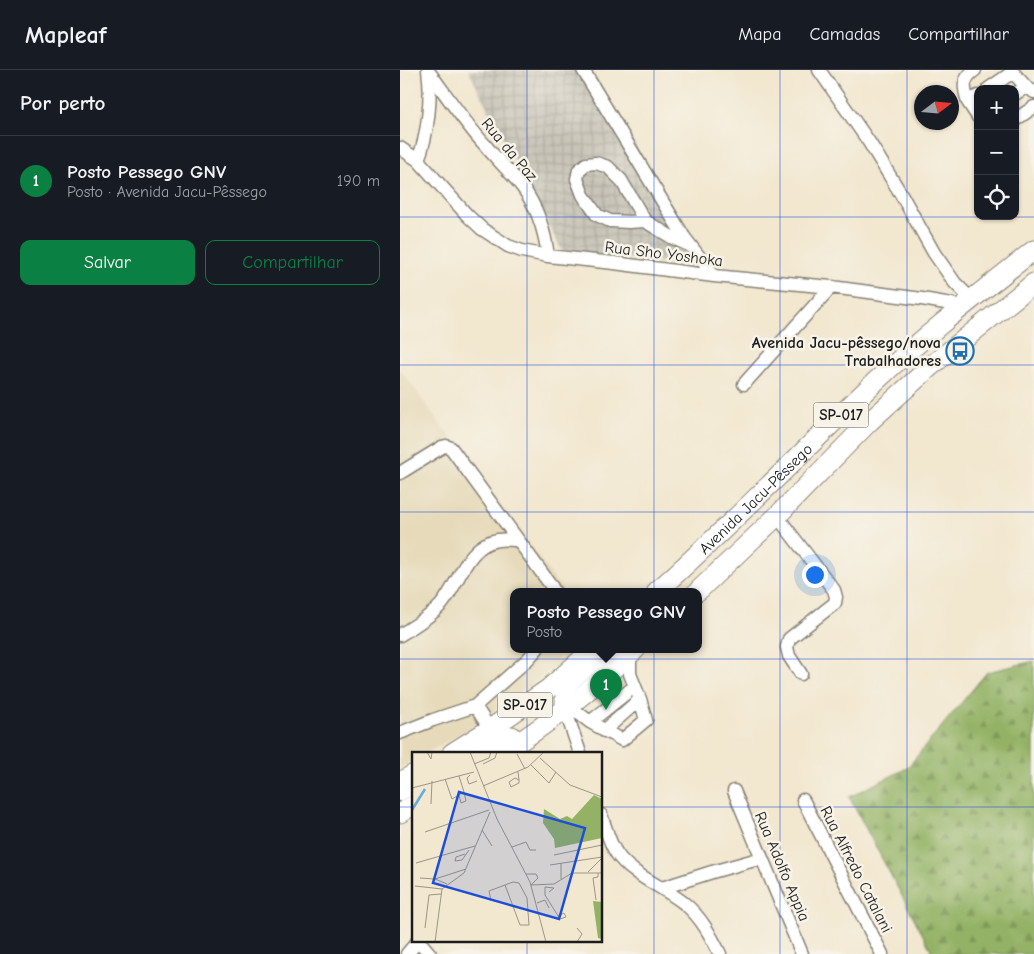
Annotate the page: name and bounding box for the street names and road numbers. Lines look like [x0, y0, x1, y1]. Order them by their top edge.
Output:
street label: Rua da Paz [478, 114, 541, 185]
street label: Rua Sho Yoshoka [604, 238, 724, 270]
road number: SP-017 [814, 402, 868, 428]
street label: Avenida Jacu-Pêssego [696, 440, 816, 558]
road number: SP-017 [498, 692, 552, 718]
street label: Rua Alfredo Catalani [816, 803, 896, 936]
street label: Rua Adolfo Appia [751, 809, 813, 924]

